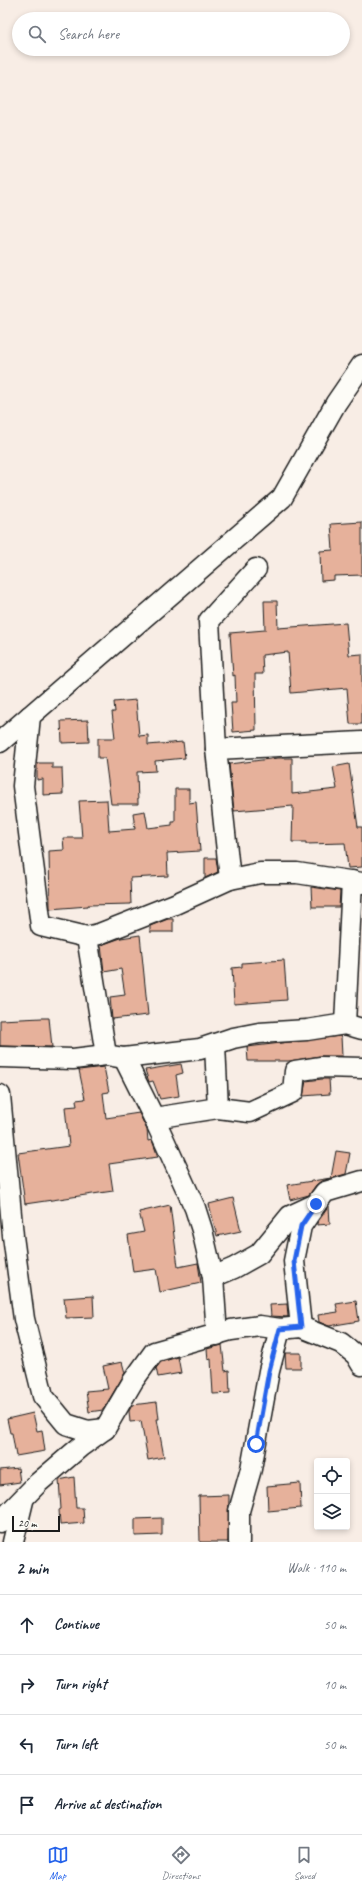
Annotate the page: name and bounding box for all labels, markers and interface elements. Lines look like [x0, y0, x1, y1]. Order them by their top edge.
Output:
search box [12, 12, 350, 56]
icon: search [26, 23, 48, 45]
text: Search here [58, 25, 119, 44]
route end [307, 1195, 325, 1213]
route start [247, 1435, 265, 1453]
map controls [314, 1458, 350, 1530]
button: locate [314, 1458, 350, 1494]
button: layers [314, 1494, 350, 1530]
scale bar [12, 1514, 60, 1533]
text: 20 m [18, 1516, 37, 1530]
text: 2 min [16, 1558, 49, 1579]
text: Walk · 110 m [287, 1560, 346, 1576]
icon: ahead [16, 1614, 38, 1636]
text: Continue [54, 1615, 99, 1634]
text: 50 m [324, 1617, 346, 1633]
icon: right [16, 1674, 38, 1696]
text: Turn right [54, 1675, 107, 1694]
text: 10 m [324, 1677, 346, 1693]
icon: left [16, 1734, 38, 1756]
text: Turn left [54, 1735, 97, 1754]
text: 50 m [324, 1737, 346, 1753]
icon: arrive [16, 1794, 38, 1816]
text: Arrive at destination [54, 1795, 161, 1814]
tab: Map [47, 1844, 69, 1882]
tab: Directions [162, 1844, 200, 1882]
tab: Saved [293, 1844, 315, 1882]

